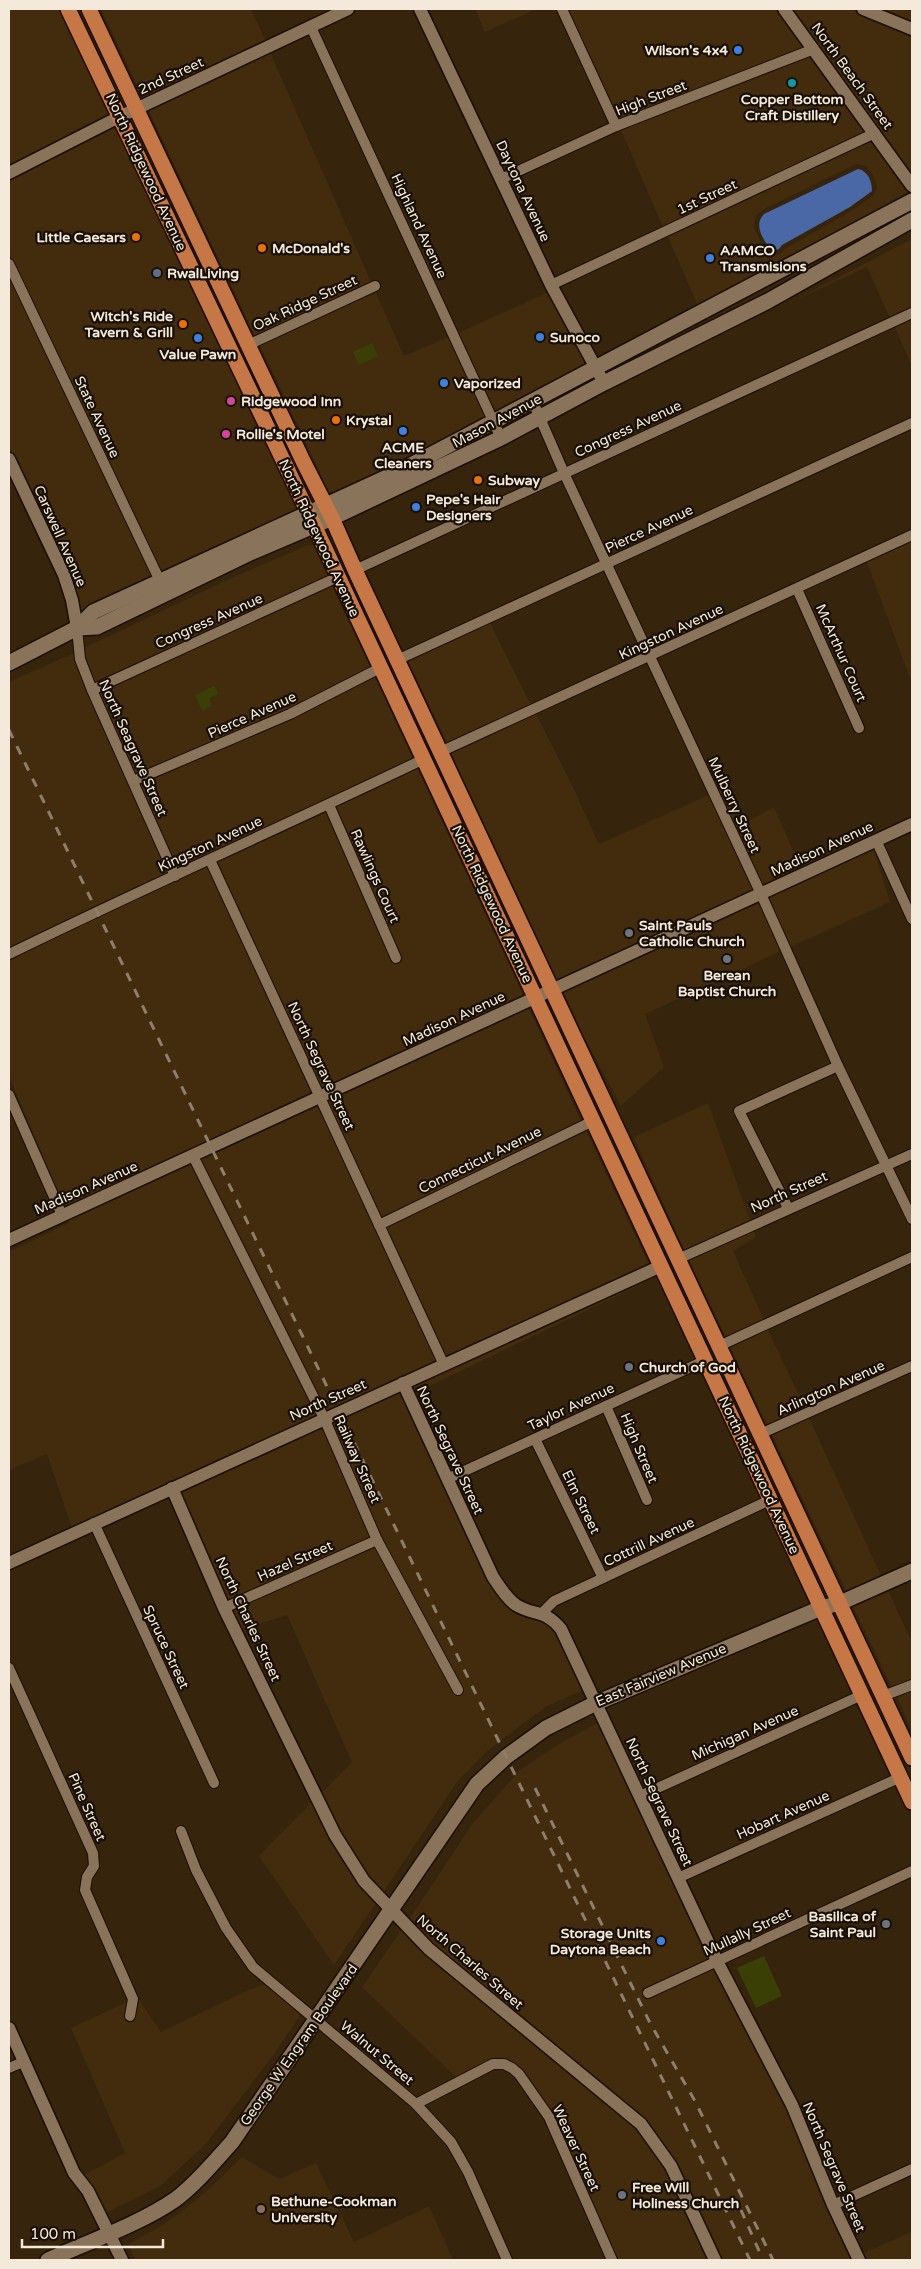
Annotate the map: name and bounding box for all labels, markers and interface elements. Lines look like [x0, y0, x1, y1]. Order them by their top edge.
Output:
street label: North Beach Street [808, 19, 897, 133]
place label: Wilson's 4x4 [645, 42, 728, 59]
marker: Wilson's 4x4 [732, 44, 744, 56]
street label: 2nd Street [136, 53, 207, 98]
street label: High Street [613, 76, 690, 119]
marker: Copper Bottom Craft Distillery [786, 77, 798, 89]
street label: North Ridgewood Avenue [102, 90, 190, 254]
place label: Copper Bottom Craft Distillery [741, 91, 843, 124]
street label: Daytona Avenue [492, 138, 554, 244]
street label: Highland Avenue [387, 171, 451, 281]
street label: 1st Street [674, 175, 740, 218]
place label: Little Caesars [37, 229, 126, 246]
marker: Little Caesars [130, 231, 142, 243]
place label: McDonald's [272, 240, 350, 257]
marker: McDonald's [256, 242, 268, 254]
place label: AAMCO Transmisions [719, 242, 807, 275]
marker: AAMCO Transmisions [704, 252, 716, 264]
place label: RwalLiving [167, 265, 239, 282]
marker: RwalLiving [151, 267, 163, 279]
street label: Oak Ridge Street [250, 271, 360, 335]
place label: Witch's Ride Tavern & Grill [84, 308, 173, 341]
marker: Witch's Ride Tavern & Grill [177, 318, 189, 330]
place label: Sunoco [550, 329, 600, 346]
marker: Sunoco [534, 331, 546, 343]
marker: Value Pawn [192, 332, 204, 344]
place label: Value Pawn [160, 346, 236, 363]
street label: State Avenue [71, 373, 123, 461]
place label: Vaporized [454, 375, 521, 392]
marker: Vaporized [438, 377, 450, 389]
street label: Mason Avenue [449, 390, 545, 452]
place label: Ridgewood Inn [241, 393, 341, 410]
marker: Ridgewood Inn [225, 395, 237, 407]
street label: Congress Avenue [572, 397, 684, 461]
place label: Krystal [346, 412, 392, 429]
marker: Krystal [330, 414, 342, 426]
marker: ACME Cleaners [397, 425, 409, 437]
place label: Rollie's Motel [236, 426, 325, 443]
marker: Rollie's Motel [220, 428, 232, 440]
place label: ACME Cleaners [374, 439, 432, 472]
street label: North Ridgewood Avenue [275, 456, 363, 620]
place label: Subway [488, 472, 541, 489]
marker: Subway [472, 474, 484, 486]
street label: Carswell Avenue [30, 483, 90, 589]
place label: Pepe's Hair Designers [426, 491, 501, 524]
marker: Pepe's Hair Designers [410, 501, 422, 513]
street label: Pierce Avenue [602, 501, 696, 557]
street label: Congress Avenue [153, 590, 265, 652]
street label: Kingston Avenue [616, 600, 726, 664]
street label: McArthur Court [812, 602, 870, 705]
street label: North Seagrave Street [95, 677, 171, 820]
street label: Pierce Avenue [205, 688, 299, 742]
street label: Mulberry Street [704, 754, 764, 856]
street label: Kingston Avenue [155, 812, 265, 876]
street label: Madison Avenue [768, 818, 876, 880]
street label: North Ridgewood Avenue [448, 822, 536, 986]
street label: Rawlings Court [347, 827, 404, 926]
place label: Saint Pauls Catholic Church [639, 917, 745, 950]
marker: Saint Pauls Catholic Church [623, 927, 635, 939]
marker: Berean Baptist Church [721, 953, 733, 965]
place label: Berean Baptist Church [678, 967, 776, 1000]
street label: Madison Avenue [400, 988, 508, 1050]
street label: North Segrave Street [284, 999, 359, 1134]
street label: Connecticut Avenue [416, 1123, 544, 1197]
street label: Madison Avenue [32, 1158, 140, 1218]
street label: North Street [748, 1167, 831, 1217]
street label: Arlington Avenue [775, 1357, 888, 1419]
place label: Church of God [639, 1359, 736, 1376]
marker: Church of God [623, 1361, 635, 1373]
street label: North Street [287, 1375, 370, 1425]
street label: Taylor Avenue [525, 1379, 617, 1435]
street label: North Segrave Street [413, 1383, 488, 1518]
street label: North Ridgewood Avenue [715, 1393, 803, 1557]
street label: High Street [617, 1410, 662, 1486]
street label: Railway Street [330, 1412, 384, 1506]
street label: Elm Street [558, 1467, 604, 1537]
street label: Cottrill Avenue [601, 1514, 697, 1570]
street label: Hazel Street [255, 1537, 336, 1585]
street label: North Charles Street [212, 1554, 285, 1685]
street label: Spruce Street [139, 1603, 193, 1692]
street label: East Fairview Avenue [593, 1640, 729, 1710]
street label: Michigan Avenue [689, 1702, 801, 1764]
street label: North Segrave Street [622, 1735, 697, 1870]
street label: Pine Street [64, 1770, 110, 1844]
street label: Hobart Avenue [734, 1787, 832, 1843]
street label: Mullally Street [700, 1904, 794, 1960]
place label: Basilica of Saint Paul [808, 1908, 877, 1941]
street label: North Charles Street [413, 1911, 527, 2013]
marker: Basilica of Saint Paul [880, 1918, 892, 1930]
place label: Storage Units Daytona Beach [550, 1925, 651, 1958]
marker: Storage Units Daytona Beach [655, 1935, 667, 1947]
street label: George W Engram Boulevard [237, 1961, 361, 2129]
street label: Walnut Street [337, 2017, 418, 2089]
street label: North Segrave Street [799, 2099, 869, 2235]
street label: Weaver Street [549, 2102, 604, 2195]
place label: Free Will Holiness Church [632, 2179, 739, 2212]
marker: Free Will Holiness Church [616, 2189, 628, 2201]
place label: Bethune-Cookman University [271, 2193, 396, 2226]
marker: Bethune-Cookman University [255, 2203, 267, 2215]
scale bar [22, 2216, 164, 2248]
text: 100 m [30, 2225, 76, 2243]

